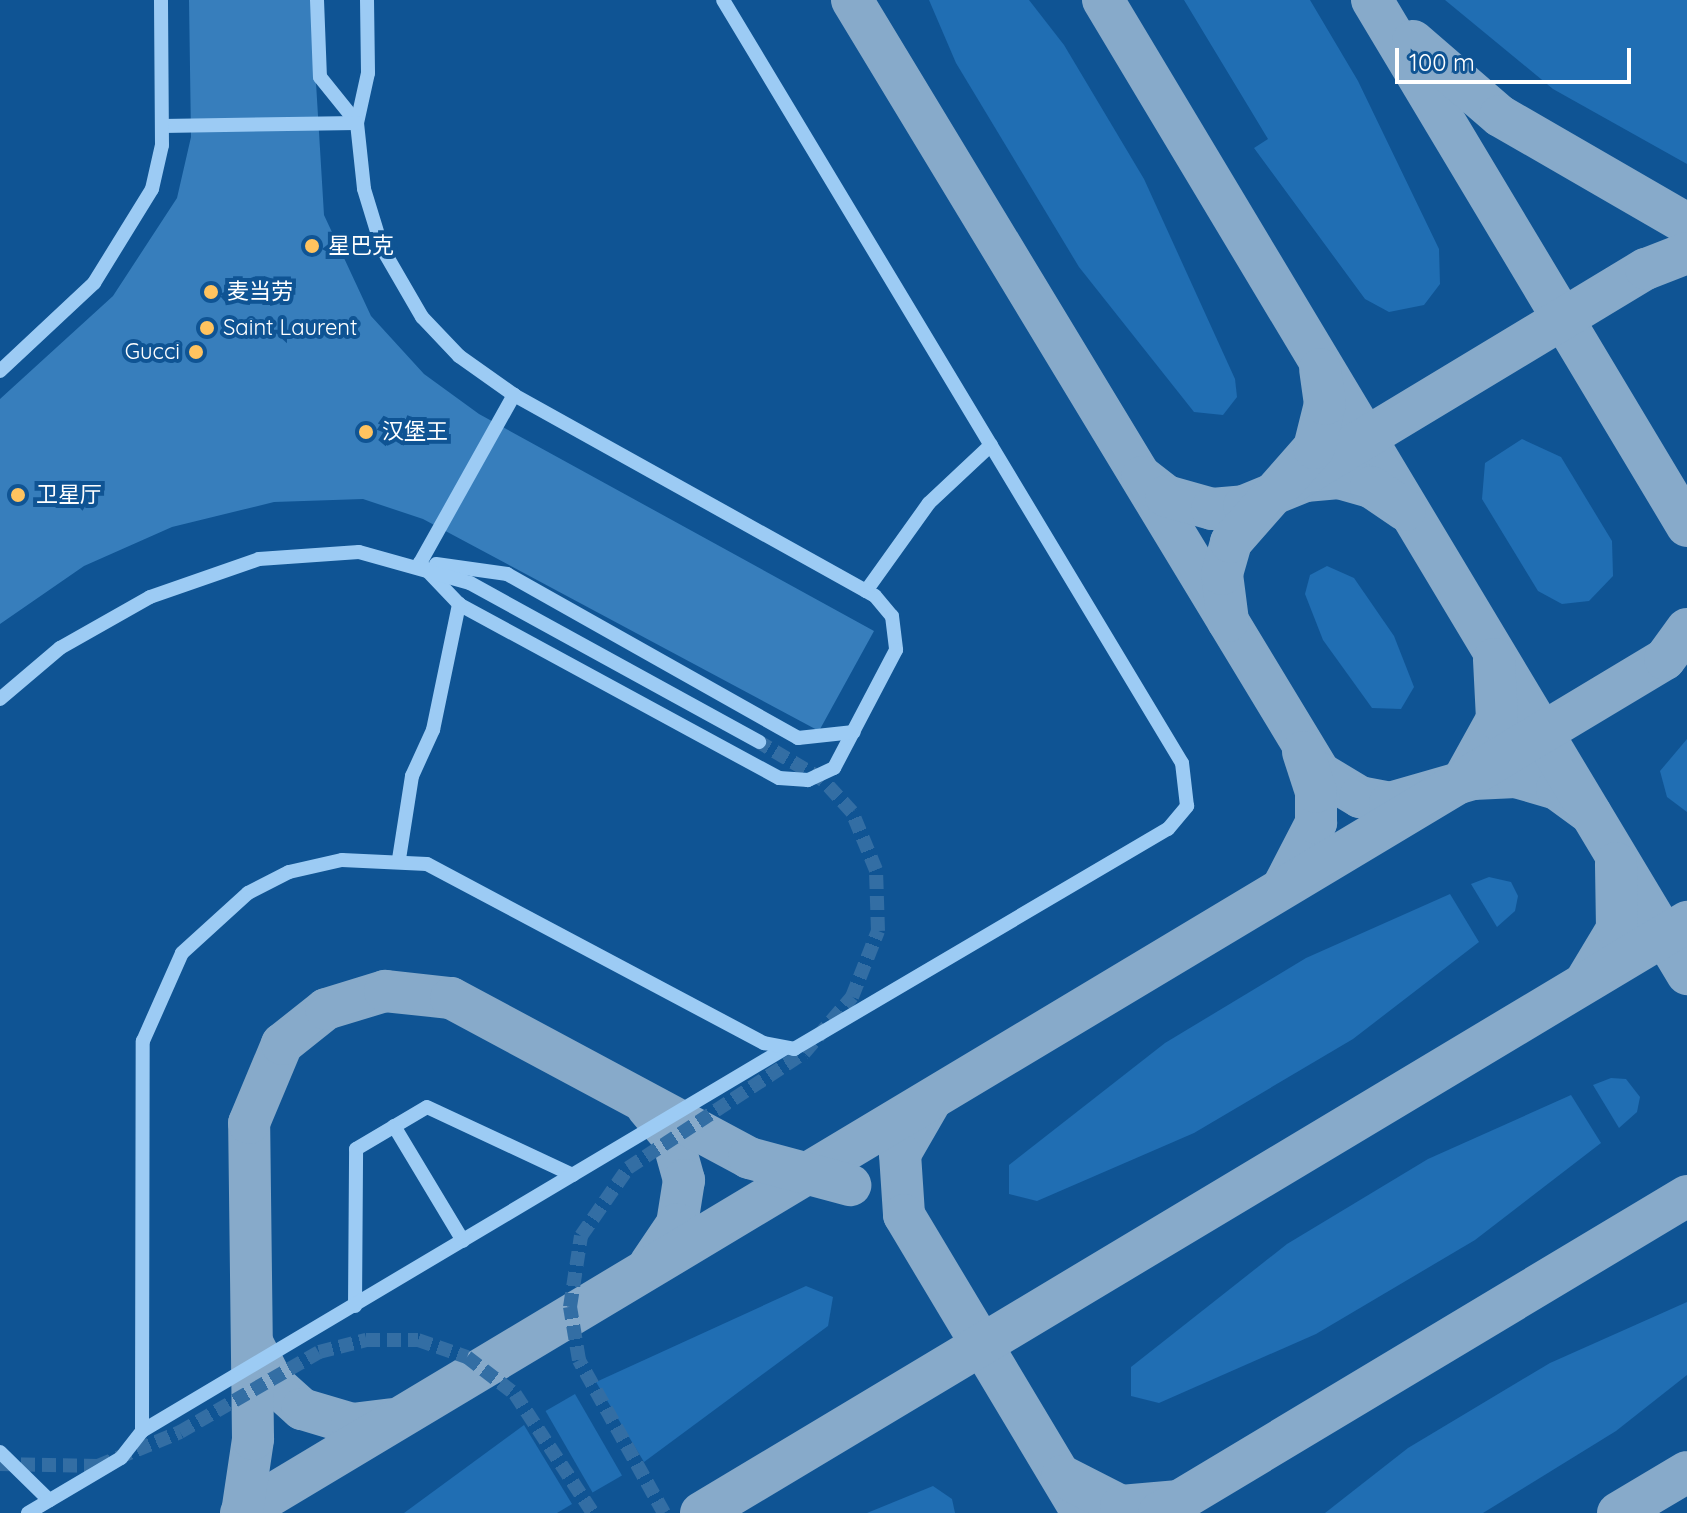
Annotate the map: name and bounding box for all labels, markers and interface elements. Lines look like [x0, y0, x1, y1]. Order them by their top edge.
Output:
scale bar [1399, 32, 1635, 82]
text: 100 m [1409, 47, 1475, 77]
place label: 星巴克 [328, 233, 394, 259]
marker: 星巴克 [303, 237, 321, 255]
place label: 麦当劳 [227, 279, 293, 305]
marker: 麦当劳 [202, 283, 220, 301]
place label: Saint Laurent [223, 315, 358, 341]
marker: Saint Laurent [198, 319, 216, 337]
place label: Gucci [125, 339, 180, 365]
marker: Gucci [187, 343, 205, 361]
place label: 汉堡王 [382, 419, 448, 445]
marker: 汉堡王 [357, 423, 375, 441]
place label: 卫星厅 [36, 482, 102, 508]
marker: 卫星厅 [7, 484, 29, 506]

